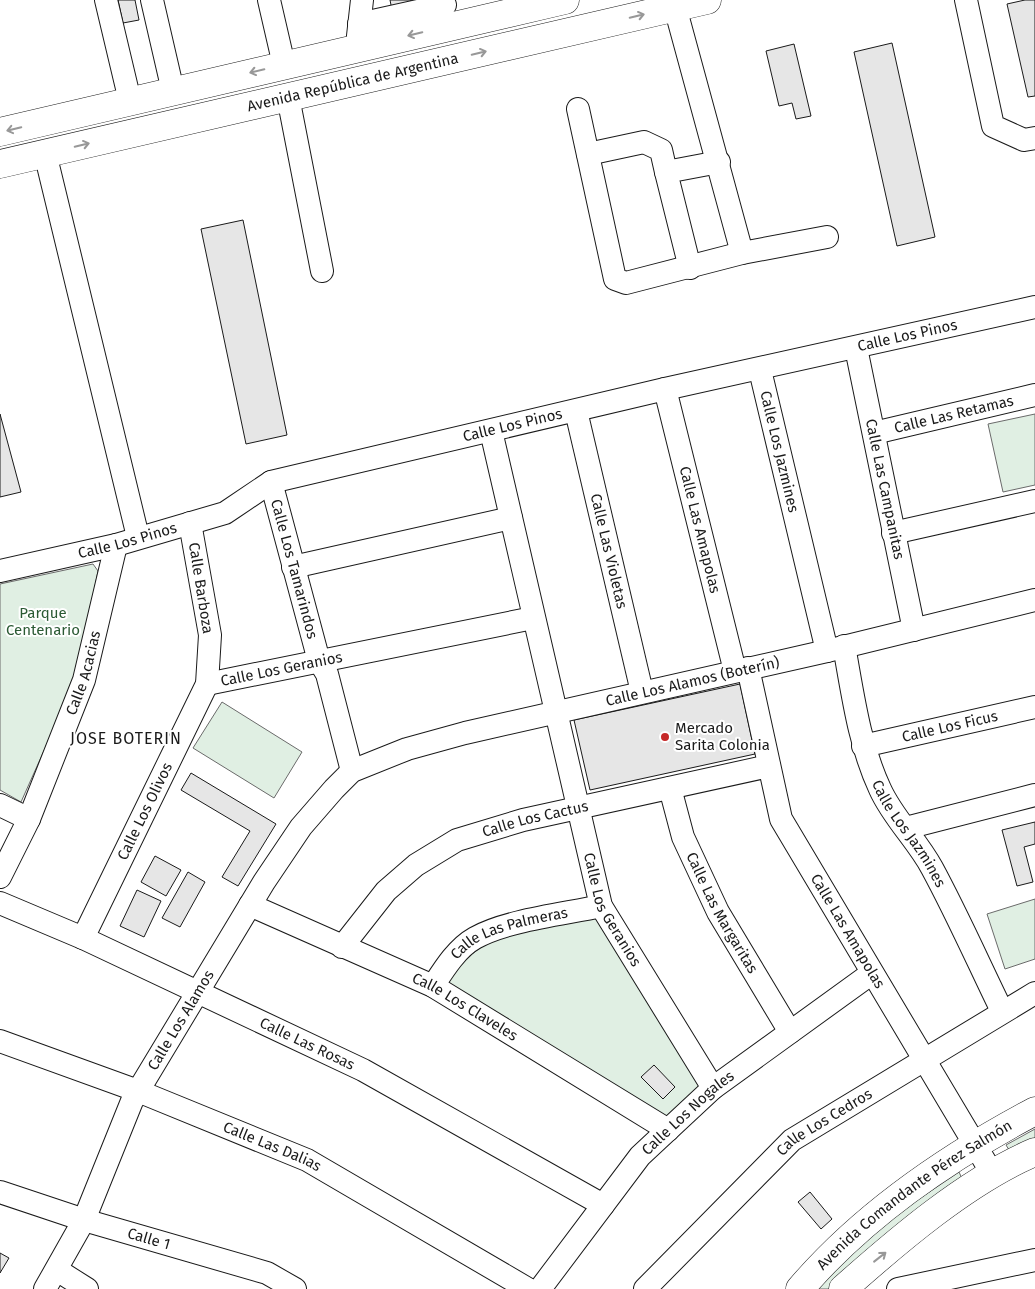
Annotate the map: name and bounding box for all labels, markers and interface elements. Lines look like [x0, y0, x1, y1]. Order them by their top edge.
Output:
one-way arrow [628, 11, 644, 20]
one-way arrow [407, 30, 423, 39]
one-way arrow [470, 48, 486, 57]
street label: Avenida República de Argentina [245, 49, 460, 115]
one-way arrow [249, 67, 265, 76]
one-way arrow [6, 125, 22, 134]
one-way arrow [73, 140, 89, 149]
street label: Calle Los Pinos [856, 316, 959, 355]
street label: Calle Los Jazmines [756, 389, 803, 514]
street label: Calle Las Retamas [892, 391, 1015, 437]
street label: Calle Los Pinos [461, 405, 564, 445]
street label: Calle Las Campanitas [862, 417, 908, 561]
street label: Calle Las Amapolas [676, 464, 724, 595]
street label: Calle Las Violetas [587, 492, 631, 611]
street label: Calle Los Tamarindos [267, 497, 322, 641]
street label: Calle Los Pinos [76, 519, 179, 562]
street label: Calle Barboza [185, 541, 217, 635]
park label: Parque Centenario [6, 604, 80, 639]
street label: Calle Acacias [62, 629, 104, 718]
street label: Calle Los Geranios [219, 648, 344, 690]
street label: Calle Los Alamos (Boterín) [604, 653, 781, 710]
street label: Calle Los Ficus [900, 707, 1000, 746]
place label: Mercado Sarita Colonia [675, 719, 770, 754]
district label: JOSE BOTERIN [70, 729, 182, 748]
marker: Mercado Sarita Colonia [659, 731, 671, 743]
street label: Calle Los Olivos [113, 760, 176, 863]
street label: Calle Los Jazmines [868, 777, 950, 890]
street label: Calle Los Cactus [480, 797, 590, 841]
street label: Calle Las Margaritas [682, 849, 762, 977]
street label: Calle Los Geranios [580, 851, 645, 970]
street label: Calle Las Amapolas [807, 871, 889, 992]
street label: Calle Las Palmeras [447, 904, 569, 963]
street label: Calle Los Alamos [144, 967, 218, 1074]
street label: Calle Los Claveles [409, 969, 521, 1045]
street label: Calle Las Rosas [257, 1014, 358, 1074]
street label: Calle Los Nogales [638, 1067, 738, 1159]
street label: Calle Los Cedros [773, 1085, 875, 1160]
street label: Avenida Comandante Pérez Salmón [813, 1116, 1015, 1274]
street label: Calle Las Dalias [221, 1118, 325, 1175]
street label: Calle 1 [125, 1224, 172, 1253]
one-way arrow [873, 1252, 886, 1263]

